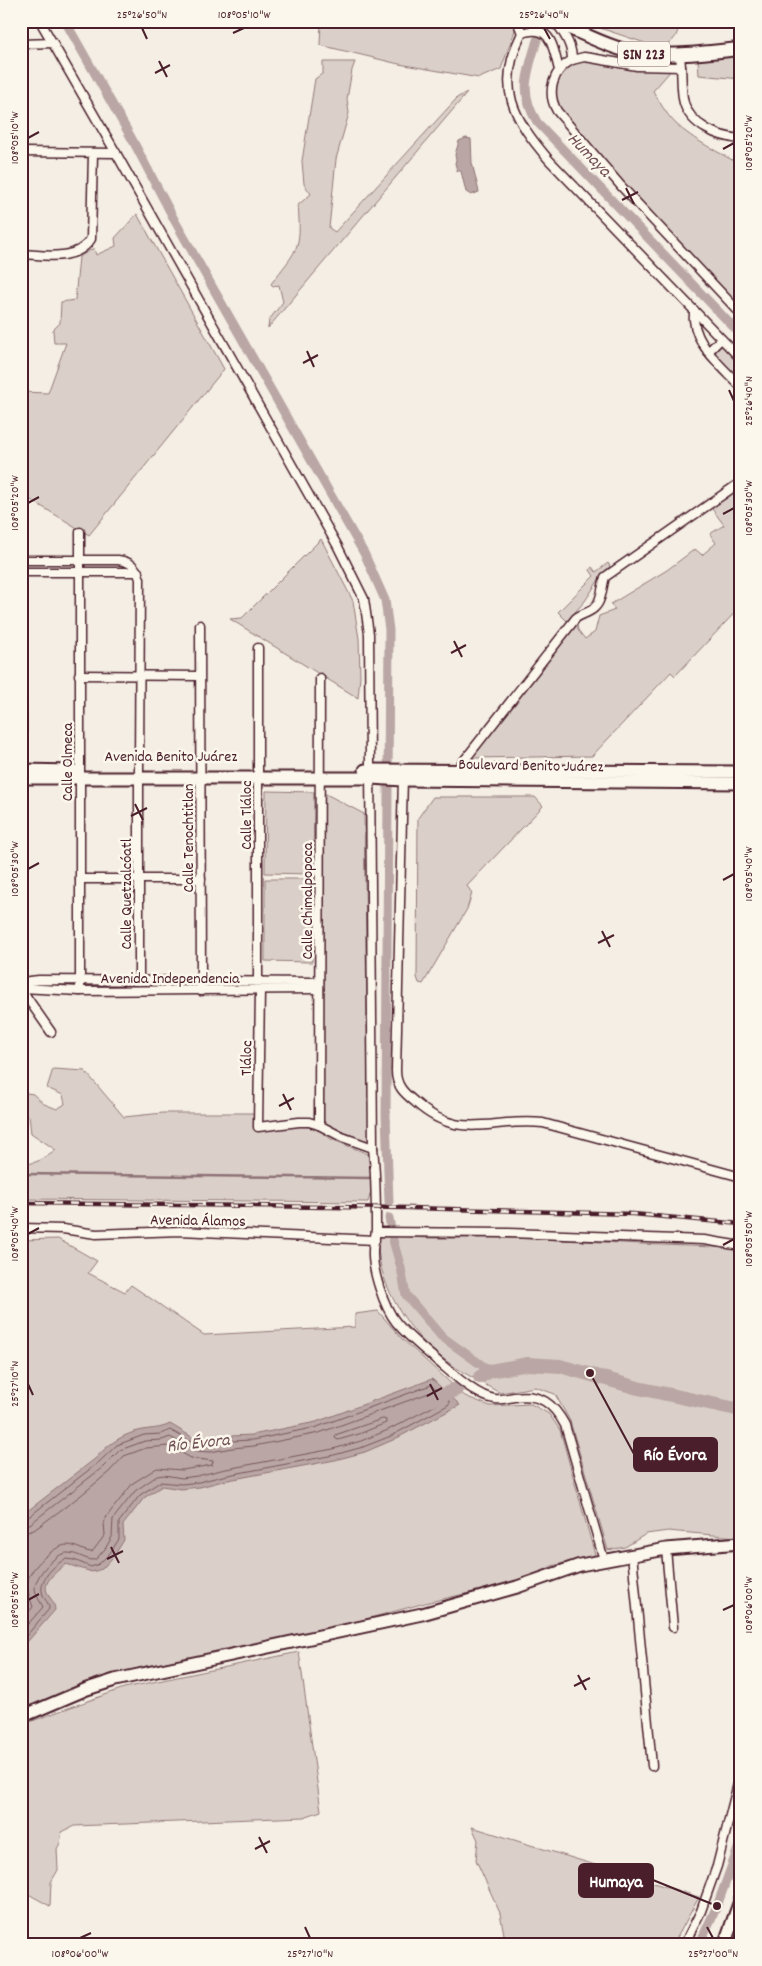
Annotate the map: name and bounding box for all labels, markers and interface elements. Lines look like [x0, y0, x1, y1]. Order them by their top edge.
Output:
text: 25°26'50"N [117, 7, 167, 24]
text: 108°05'10"W [218, 7, 270, 24]
text: 25°26'40"N [519, 7, 569, 24]
road number: SIN 223 [618, 42, 670, 66]
text: 108°05'10"W [7, 112, 24, 164]
text: 108°05'20"W [741, 115, 758, 171]
water label: Humaya [561, 128, 617, 185]
text: 25°26'40"N [741, 376, 758, 426]
text: 108°05'20"W [7, 475, 24, 531]
text: 108°05'30"W [741, 480, 758, 536]
street label: Calle Olmeca [57, 722, 80, 801]
street label: Avenida Benito Juárez [105, 746, 237, 769]
street label: Boulevard Benito Juárez [458, 754, 604, 779]
street label: Calle Tláloc [236, 780, 259, 850]
street label: Calle Tenochtitlan [178, 784, 201, 892]
street label: Calle Quetzalcóatl [116, 838, 139, 950]
text: 108°05'30"W [7, 841, 24, 897]
street label: Calle Chimalpopoca [297, 842, 320, 960]
text: 108°05'40"W [741, 846, 758, 901]
street label: Avenida Independencia [101, 968, 240, 991]
street label: Tláloc [236, 1040, 259, 1076]
text: 108°05'40"W [7, 1206, 24, 1261]
street label: Avenida Álamos [150, 1209, 246, 1234]
text: 108°05'50"W [741, 1211, 758, 1267]
text: 25°27'10"N [7, 1361, 24, 1407]
water label: Río Évora [166, 1429, 232, 1460]
callout: Río Évora [634, 1438, 717, 1471]
text: Río Évora [643, 1444, 707, 1469]
text: 108°05'50"W [7, 1572, 24, 1628]
text: 108°06'00"W [741, 1576, 758, 1633]
callout: Humaya [579, 1864, 653, 1897]
text: Humaya [589, 1871, 643, 1896]
text: 108°06'00"W [52, 1946, 109, 1963]
text: 25°27'10"N [287, 1946, 333, 1963]
text: 25°27'00"N [688, 1946, 738, 1963]

